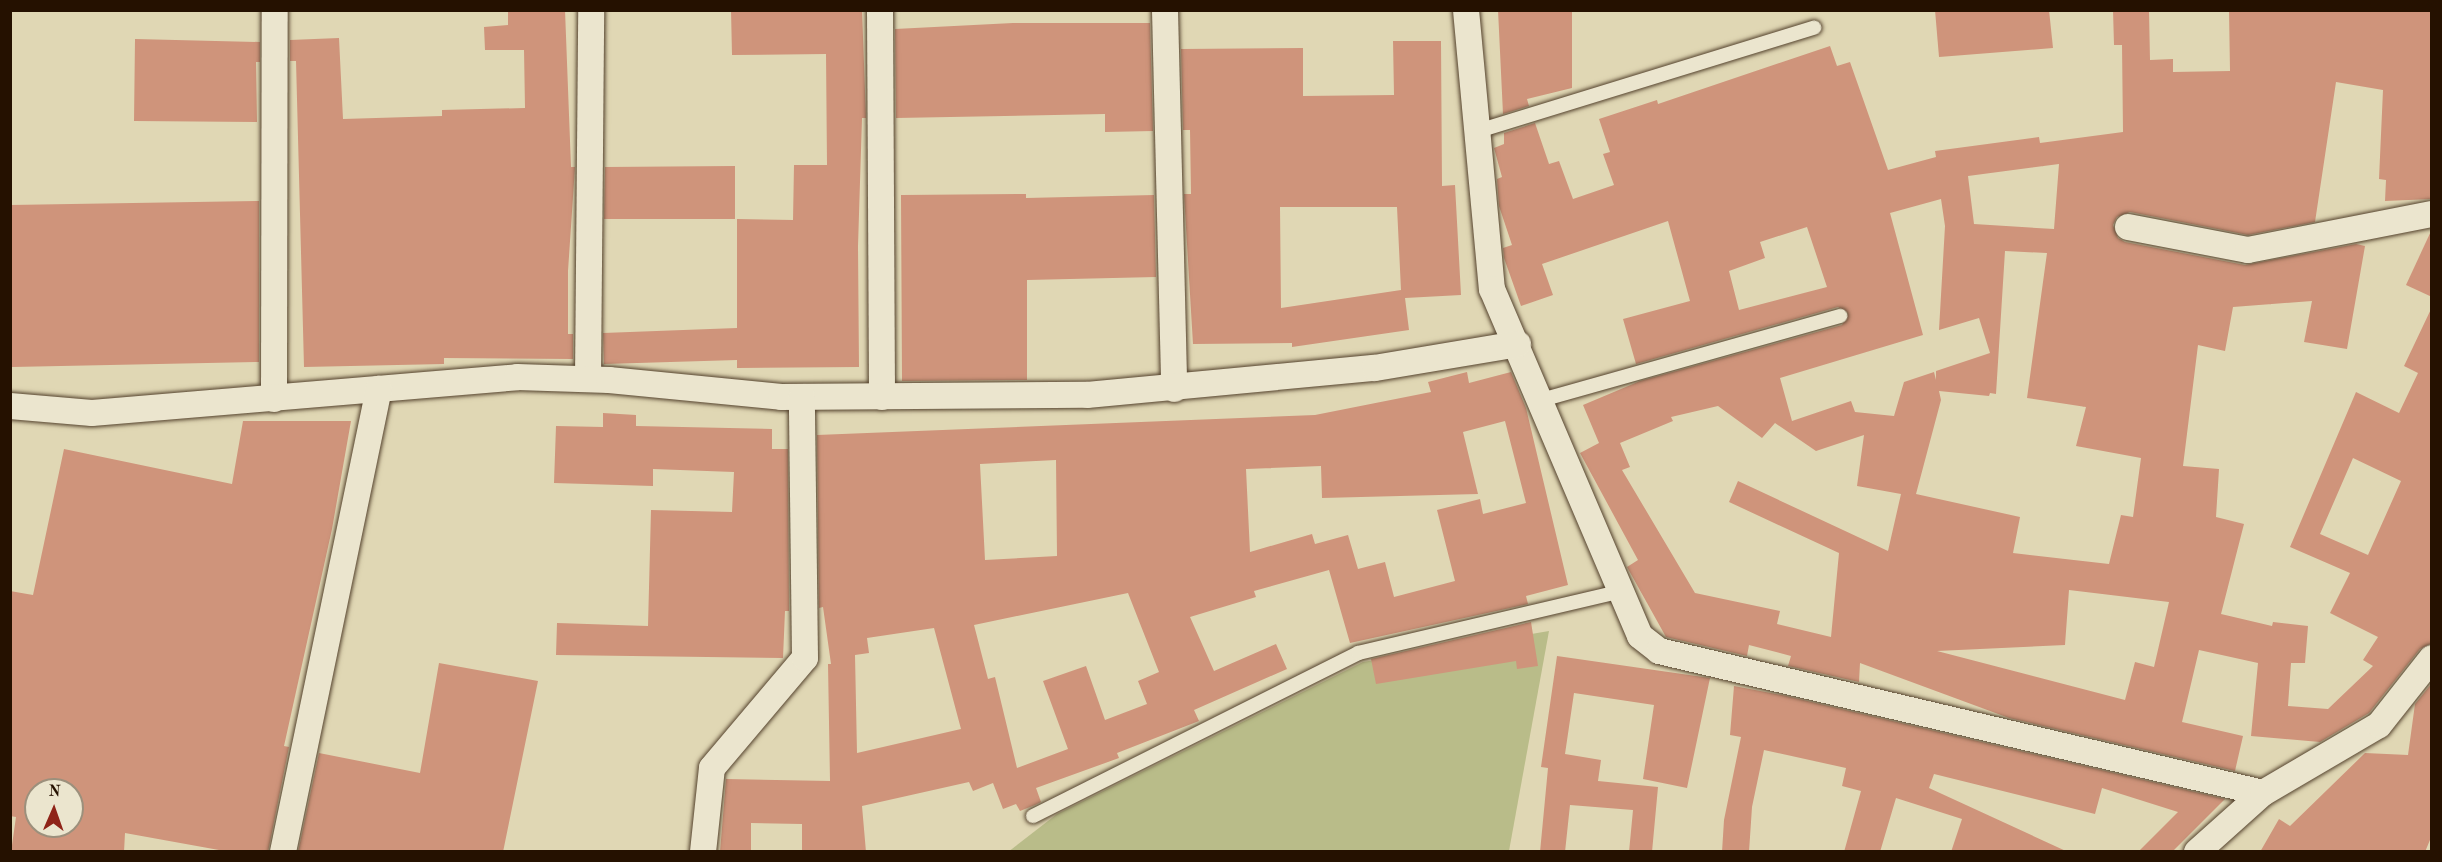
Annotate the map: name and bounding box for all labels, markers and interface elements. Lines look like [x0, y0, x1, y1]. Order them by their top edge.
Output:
north arrow [24, 778, 84, 838]
text: N [48, 784, 61, 800]

